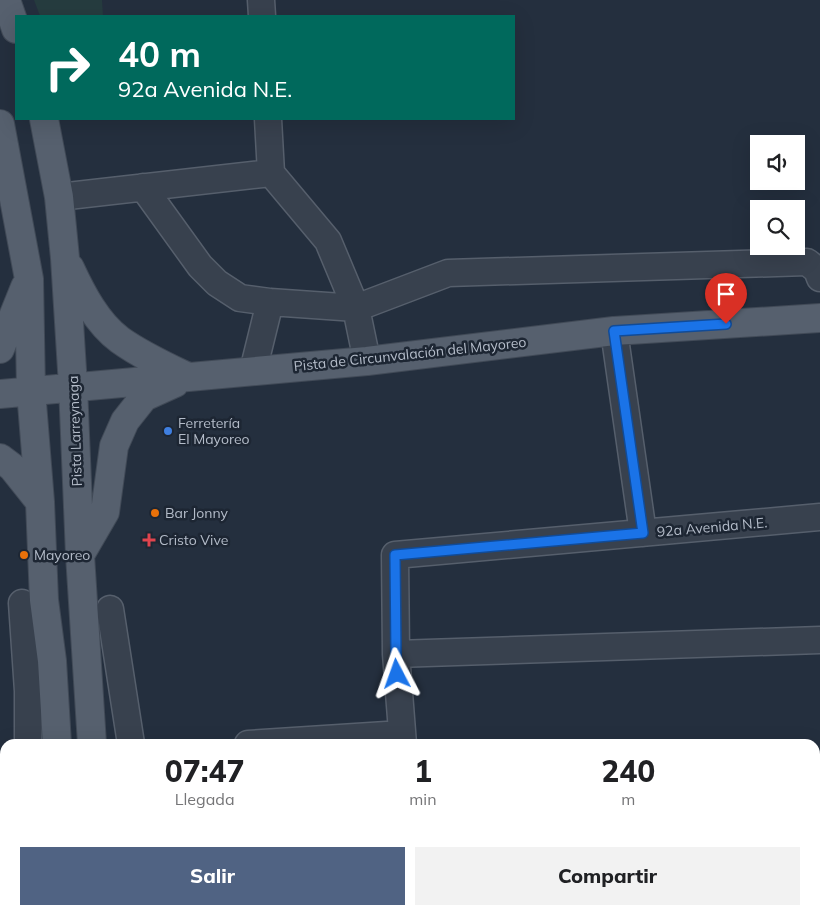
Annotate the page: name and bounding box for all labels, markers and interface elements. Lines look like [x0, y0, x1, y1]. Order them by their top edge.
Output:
text: 40 m [118, 32, 201, 76]
icon: right [35, 35, 100, 100]
text: 92a Avenida N.E. [118, 75, 292, 103]
map controls [750, 135, 805, 255]
button: sound [750, 135, 805, 190]
button: search [750, 200, 805, 255]
pin [705, 273, 747, 324]
icon: arrive [712, 280, 740, 308]
street label: Pista de Circunvalación del Mayoreo [293, 333, 527, 375]
street label: Pista Larreynaga [64, 375, 86, 487]
place label: Ferretería El Mayoreo [178, 414, 250, 448]
marker: Ferretería El Mayoreo [162, 425, 174, 437]
place label: Bar Jonny [165, 504, 229, 522]
marker: Bar Jonny [149, 507, 161, 519]
street label: 92a Avenida N.E. [656, 513, 768, 541]
place label: Cristo Vive [159, 531, 228, 549]
marker: Cristo Vive [143, 534, 155, 546]
place label: Mayoreo [34, 546, 90, 564]
marker: Mayoreo [18, 549, 30, 561]
position arrow [370, 647, 422, 699]
text: 07:47 [165, 752, 245, 790]
text: 1 [414, 752, 432, 790]
text: 240 [601, 752, 655, 790]
text: Llegada [175, 789, 234, 809]
text: min [409, 789, 437, 809]
text: m [621, 789, 635, 809]
button: Salir [20, 847, 405, 905]
button: Compartir [415, 847, 800, 905]

